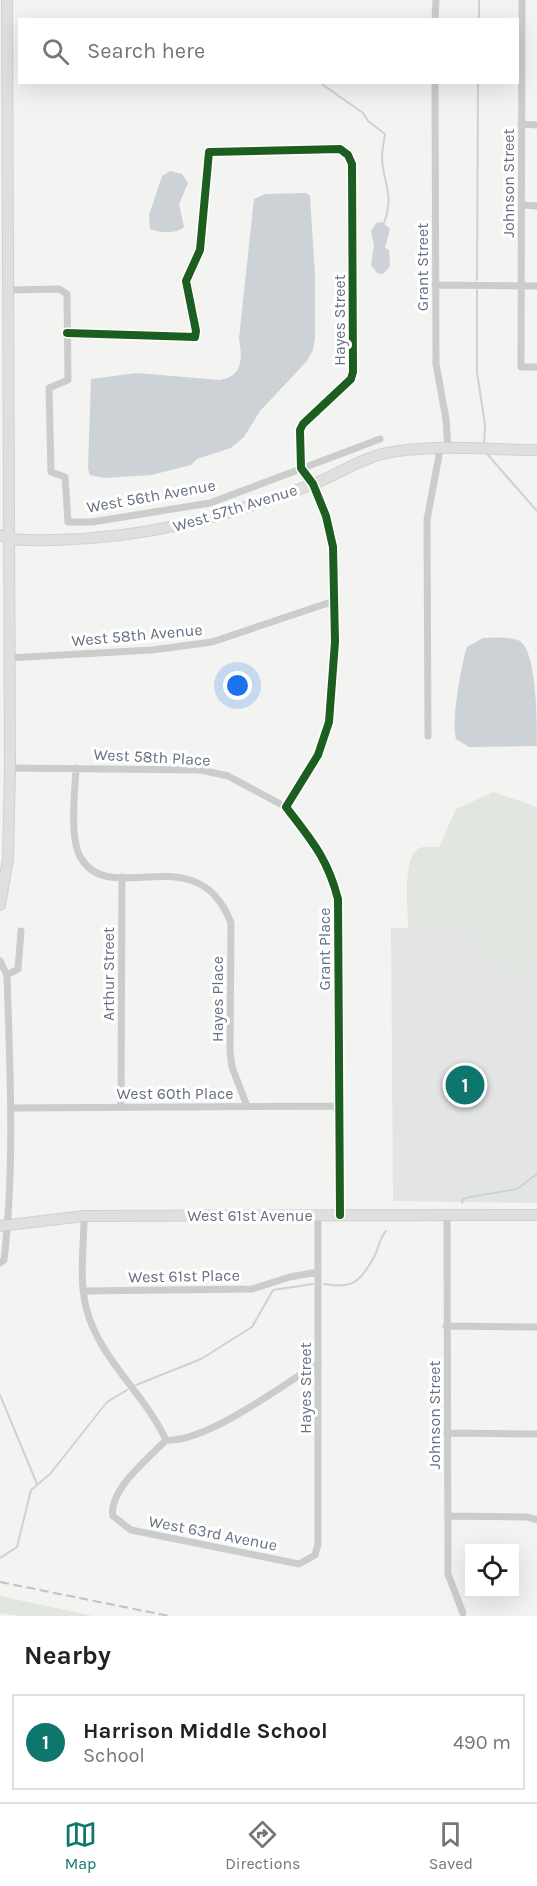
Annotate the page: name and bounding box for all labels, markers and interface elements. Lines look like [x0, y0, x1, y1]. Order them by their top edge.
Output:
search box [18, 18, 519, 84]
icon: search [39, 35, 72, 68]
text: Search here [87, 38, 205, 64]
street label: Johnson Street [499, 128, 518, 238]
street label: Grant Street [413, 223, 432, 311]
street label: Hayes Street [330, 274, 349, 366]
street label: West 56th Avenue [85, 475, 217, 517]
street label: West 57th Avenue [171, 480, 299, 536]
street label: West 58th Avenue [71, 620, 203, 650]
your location [223, 671, 252, 700]
street label: West 58th Place [93, 744, 211, 770]
street label: Grant Place [315, 908, 334, 990]
street label: Arthur Street [99, 927, 118, 1021]
street label: Hayes Place [208, 956, 227, 1042]
pin: 1 [446, 1062, 484, 1108]
street label: West 60th Place [117, 1084, 233, 1103]
street label: West 61st Avenue [187, 1206, 313, 1225]
street label: West 61st Place [128, 1266, 240, 1286]
street label: Hayes Street [296, 1342, 315, 1434]
street label: Johnson Street [425, 1360, 444, 1470]
street label: West 63rd Avenue [147, 1511, 279, 1555]
map controls [465, 1544, 519, 1598]
button: locate [465, 1544, 519, 1598]
text: Nearby [24, 1640, 111, 1671]
text: Harrison Middle School [83, 1718, 328, 1744]
text: 1 [42, 1731, 49, 1754]
text: 490 m [453, 1731, 511, 1754]
text: School [83, 1744, 145, 1767]
tab: Map [64, 1818, 97, 1873]
tab: Directions [225, 1818, 300, 1873]
tab: Saved [429, 1818, 473, 1873]

